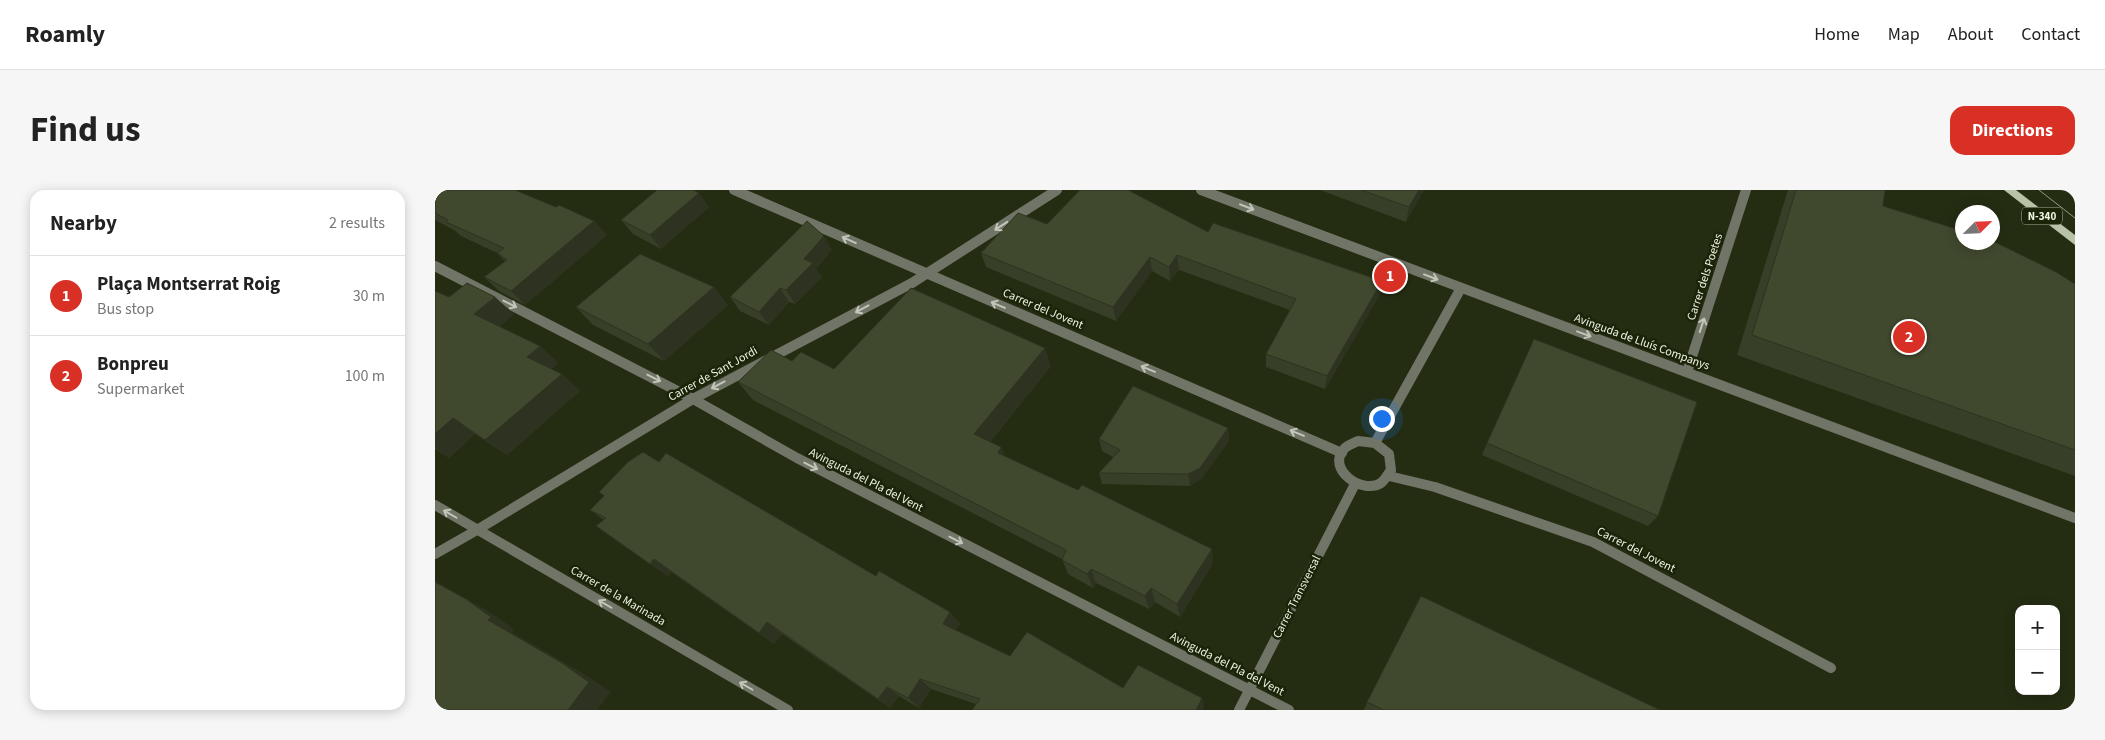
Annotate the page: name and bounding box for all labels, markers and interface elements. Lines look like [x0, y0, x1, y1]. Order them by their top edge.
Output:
text: Roamly [25, 17, 105, 52]
text: Home [1814, 22, 1860, 47]
text: Map [1888, 22, 1920, 47]
text: About [1948, 22, 1993, 47]
text: Contact [2021, 22, 2080, 47]
text: Find us [30, 105, 140, 155]
button: Directions [1950, 106, 2075, 155]
one-way arrow [1238, 203, 1254, 212]
north arrow [1955, 205, 2000, 250]
text: Nearby [50, 208, 117, 238]
road number: N-340 [2022, 208, 2062, 224]
text: 2 results [329, 212, 385, 234]
one-way arrow [994, 221, 1008, 231]
street label: Carrer dels Poetes [1683, 231, 1727, 323]
one-way arrow [842, 235, 857, 245]
pin: 1 [1374, 257, 1406, 295]
text: Plaça Montserrat Roig [97, 271, 280, 298]
one-way arrow [1423, 273, 1439, 282]
street label: Carrer del Jovent [1000, 284, 1086, 334]
text: 1 [62, 285, 70, 307]
text: 30 m [353, 285, 385, 307]
text: Bus stop [97, 298, 154, 320]
one-way arrow [502, 299, 517, 309]
one-way arrow [991, 299, 1006, 309]
one-way arrow [854, 304, 869, 314]
street label: Avinguda de Lluís Companys [1572, 310, 1712, 374]
one-way arrow [1698, 318, 1707, 334]
pin: 2 [1893, 318, 1925, 356]
one-way arrow [1576, 329, 1591, 339]
street label: Carrer de Sant Jordi [665, 342, 761, 406]
text: Bonpreu [97, 351, 169, 378]
one-way arrow [1141, 364, 1156, 374]
text: 2 [62, 365, 70, 387]
text: 100 m [345, 365, 385, 387]
one-way arrow [646, 374, 661, 383]
text: Supermarket [97, 378, 184, 400]
one-way arrow [711, 381, 726, 390]
your location [1369, 406, 1395, 432]
one-way arrow [1290, 428, 1305, 438]
street label: Avinguda del Pla del Vent [806, 444, 926, 516]
one-way arrow [804, 461, 819, 471]
one-way arrow [443, 508, 457, 518]
street label: Carrer del Jovent [1594, 523, 1678, 577]
one-way arrow [948, 536, 963, 545]
street label: Carrer Transversal [1269, 553, 1325, 641]
street label: Carrer de la Marinada [567, 562, 669, 630]
one-way arrow [598, 599, 613, 609]
map controls [2015, 605, 2060, 695]
button: + [2015, 605, 2060, 650]
street label: Avinguda del Pla del Vent [1167, 628, 1287, 700]
button: − [2015, 650, 2060, 695]
one-way arrow [739, 680, 754, 690]

